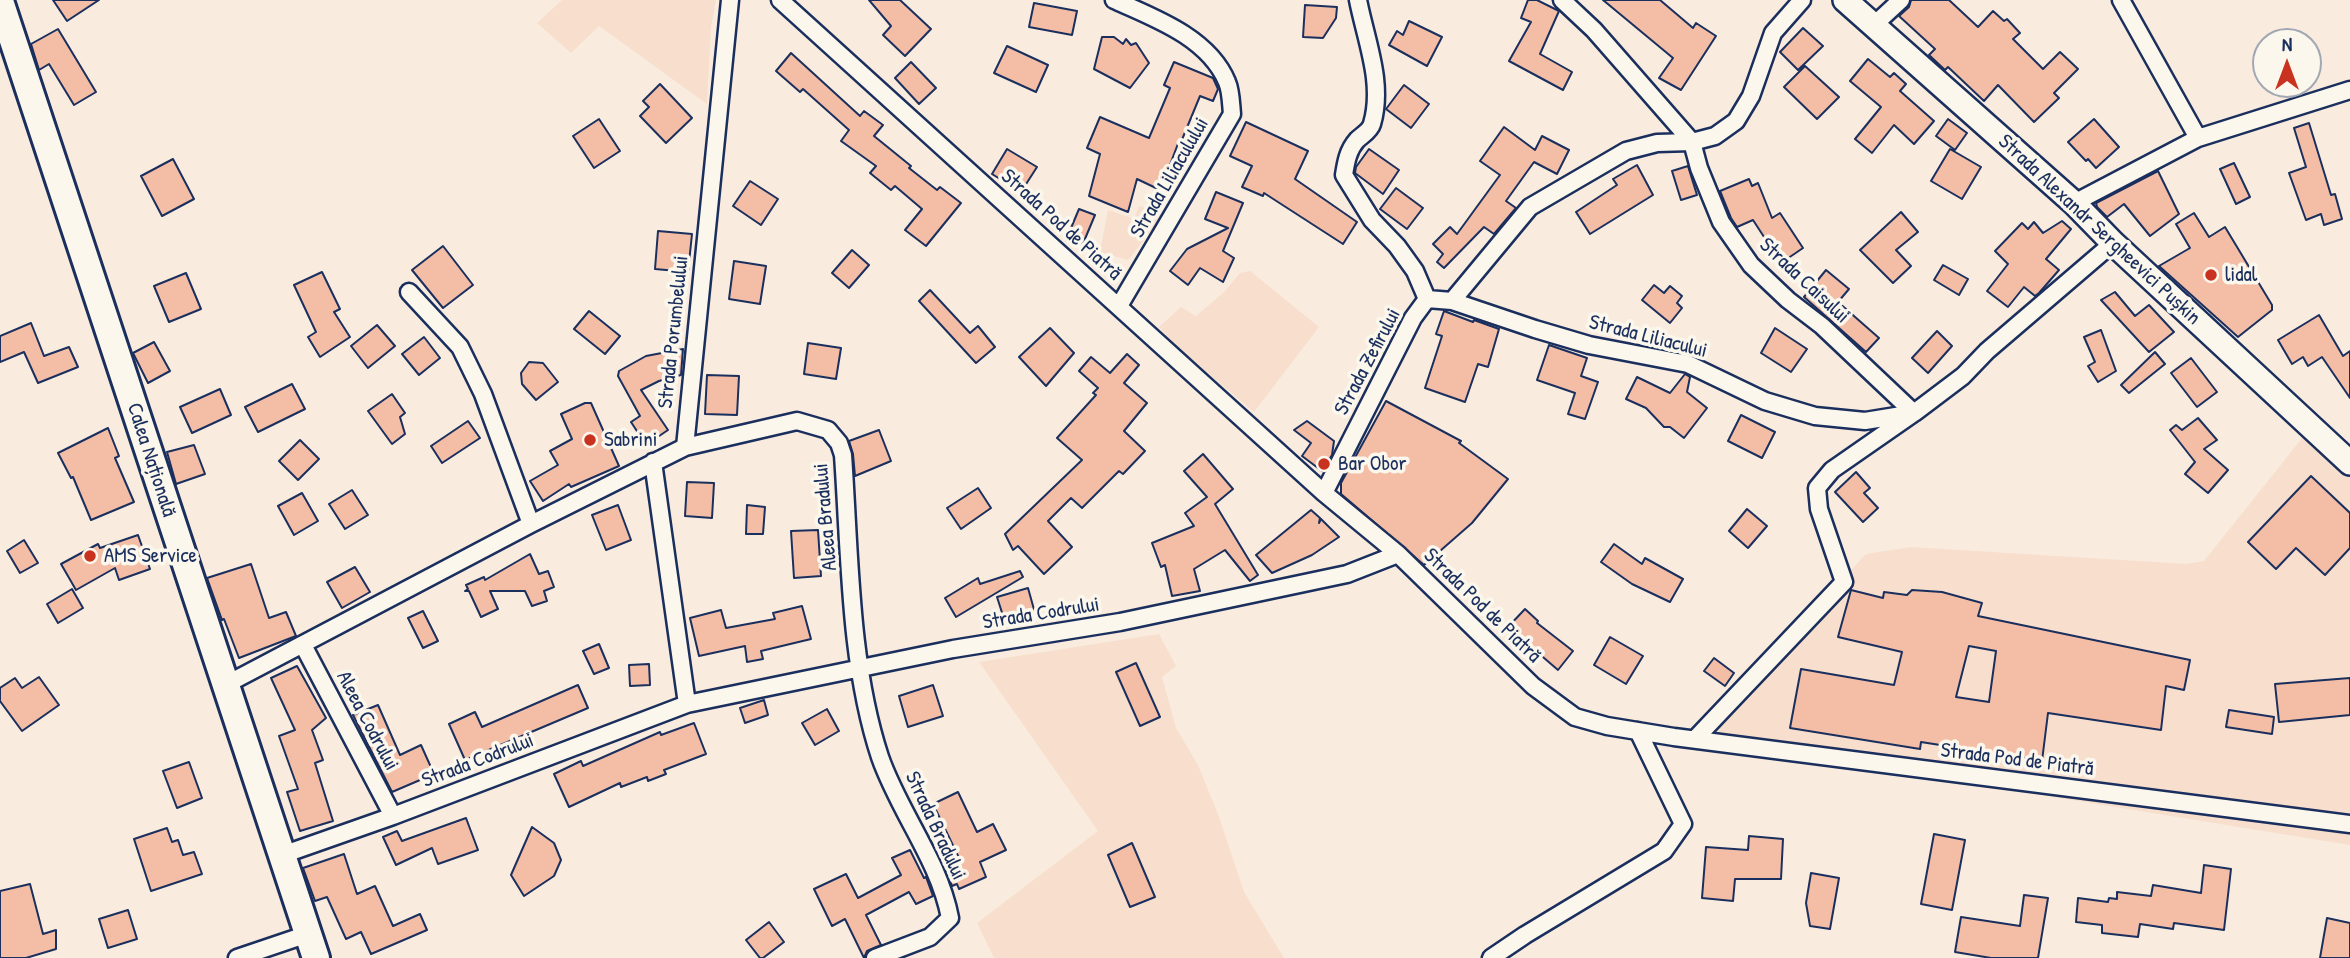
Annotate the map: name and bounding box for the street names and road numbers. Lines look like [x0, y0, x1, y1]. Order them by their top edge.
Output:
street label: Strada Liliaculului [1125, 113, 1215, 243]
street label: Strada Alexandr Sergheevici Pușkin [1992, 129, 2206, 331]
street label: Strada Pod de Piatră [995, 164, 1127, 286]
street label: Strada Caisului [1754, 233, 1854, 329]
street label: Strada Porumbelului [653, 254, 695, 410]
street label: Strada Zefirului [1329, 304, 1407, 420]
street label: Strada Liliacului [1586, 310, 1710, 364]
street label: Calea Națională [121, 400, 181, 520]
street label: Aleea Bradului [809, 462, 843, 572]
street label: Strada Pod de Piatră [1418, 543, 1546, 669]
street label: Strada Codrului [981, 592, 1101, 636]
street label: Aleea Codrului [330, 667, 404, 775]
street label: Strada Codrului [419, 728, 537, 794]
street label: Strada Pod de Piatră [1939, 738, 2095, 782]
street label: Strada Bradului [899, 768, 971, 884]

